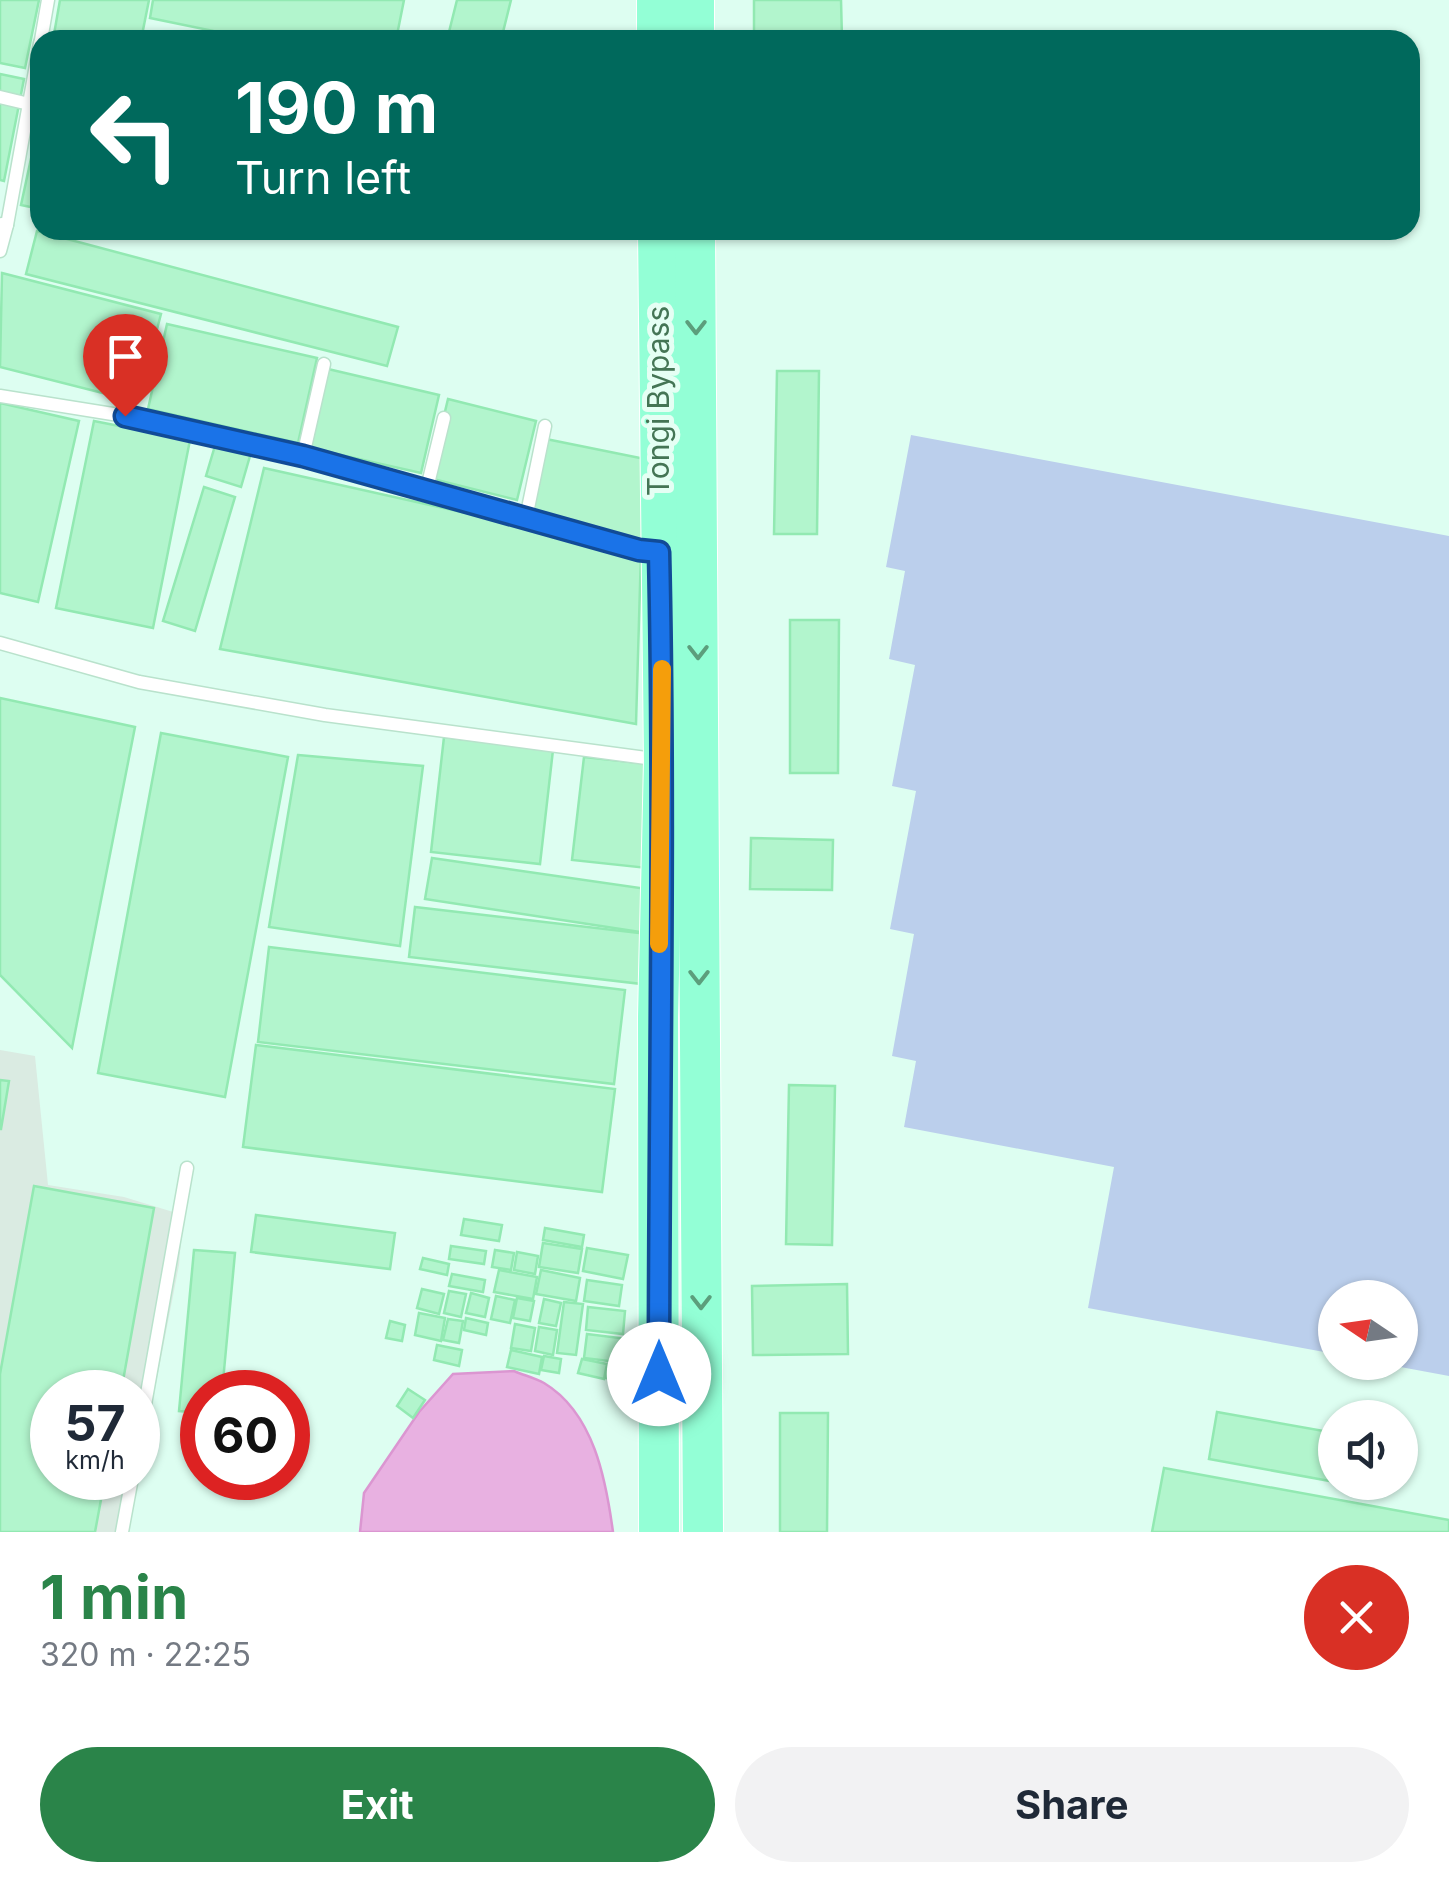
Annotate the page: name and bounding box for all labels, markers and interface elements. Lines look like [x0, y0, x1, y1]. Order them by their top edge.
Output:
text: 190 m [235, 65, 438, 150]
icon: left [70, 70, 200, 200]
text: Turn left [235, 150, 411, 205]
street label: Tongi Bypass [640, 306, 676, 496]
pin [83, 314, 168, 417]
one-way arrow [685, 320, 707, 336]
icon: arrive [98, 329, 153, 384]
one-way arrow [687, 645, 708, 661]
one-way arrow [688, 970, 710, 986]
north arrow [1318, 1280, 1418, 1380]
map controls [1318, 1280, 1418, 1500]
one-way arrow [690, 1296, 712, 1311]
position arrow [607, 1322, 711, 1426]
speed limit sign: 60 [180, 1370, 310, 1500]
text: 57 [64, 1393, 126, 1453]
button: sound [1318, 1400, 1418, 1500]
text: km/h [65, 1445, 125, 1475]
text: 1 min [40, 1561, 188, 1633]
button: close [1304, 1565, 1409, 1670]
text: 320 m · 22:25 [40, 1635, 251, 1674]
button: Exit [40, 1747, 715, 1862]
button: Share [735, 1747, 1409, 1862]

